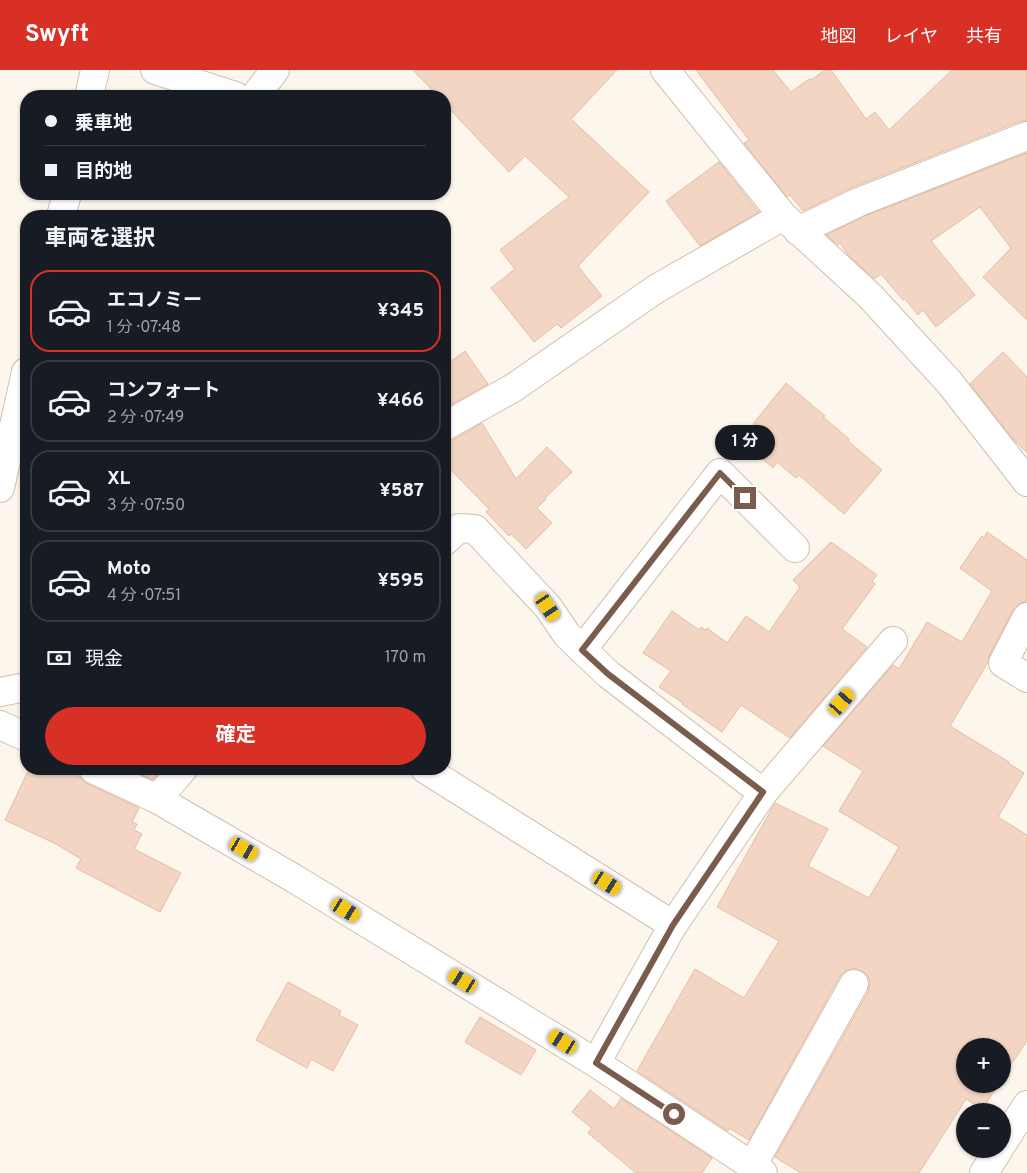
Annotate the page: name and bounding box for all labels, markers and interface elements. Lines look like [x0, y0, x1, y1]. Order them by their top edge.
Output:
text: Swyft [25, 20, 89, 50]
text: 地図 [821, 26, 857, 49]
text: レイヤ [885, 26, 938, 49]
text: 共有 [966, 26, 1002, 49]
text: 乗車地 [75, 112, 132, 136]
text: 目的地 [75, 160, 132, 184]
text: 車両を選択 [45, 226, 155, 253]
icon: car [47, 289, 92, 334]
text: エコノミー [107, 289, 202, 313]
text: ¥345 [377, 299, 424, 323]
text: 1 分 · 07:48 [107, 318, 181, 338]
icon: car [47, 379, 92, 424]
text: コンフォート [107, 379, 220, 403]
text: ¥466 [377, 389, 424, 413]
text: 2 分 · 07:49 [107, 408, 184, 428]
callout: 1 分 [715, 426, 775, 460]
text: 1 分 [732, 432, 758, 452]
text: XL [107, 467, 130, 491]
icon: car [47, 469, 92, 514]
text: ¥587 [379, 479, 424, 503]
route end [734, 487, 756, 509]
text: 3 分 · 07:50 [107, 496, 185, 516]
text: Moto [107, 557, 151, 581]
icon: car [47, 559, 92, 604]
text: ¥595 [378, 569, 424, 593]
text: 4 分 · 07:51 [107, 586, 181, 606]
car [533, 590, 562, 624]
icon: cash [45, 644, 73, 672]
text: 現金 [85, 648, 123, 672]
text: 170 m [385, 648, 426, 668]
car [826, 686, 857, 718]
button: 確定 [45, 707, 426, 765]
car [227, 835, 260, 863]
car [590, 869, 623, 897]
car [329, 896, 362, 924]
car [446, 967, 479, 995]
car [546, 1028, 579, 1056]
map controls [956, 1038, 1011, 1158]
button: + [956, 1038, 1011, 1093]
route start [663, 1103, 685, 1125]
button: − [956, 1103, 1011, 1158]

